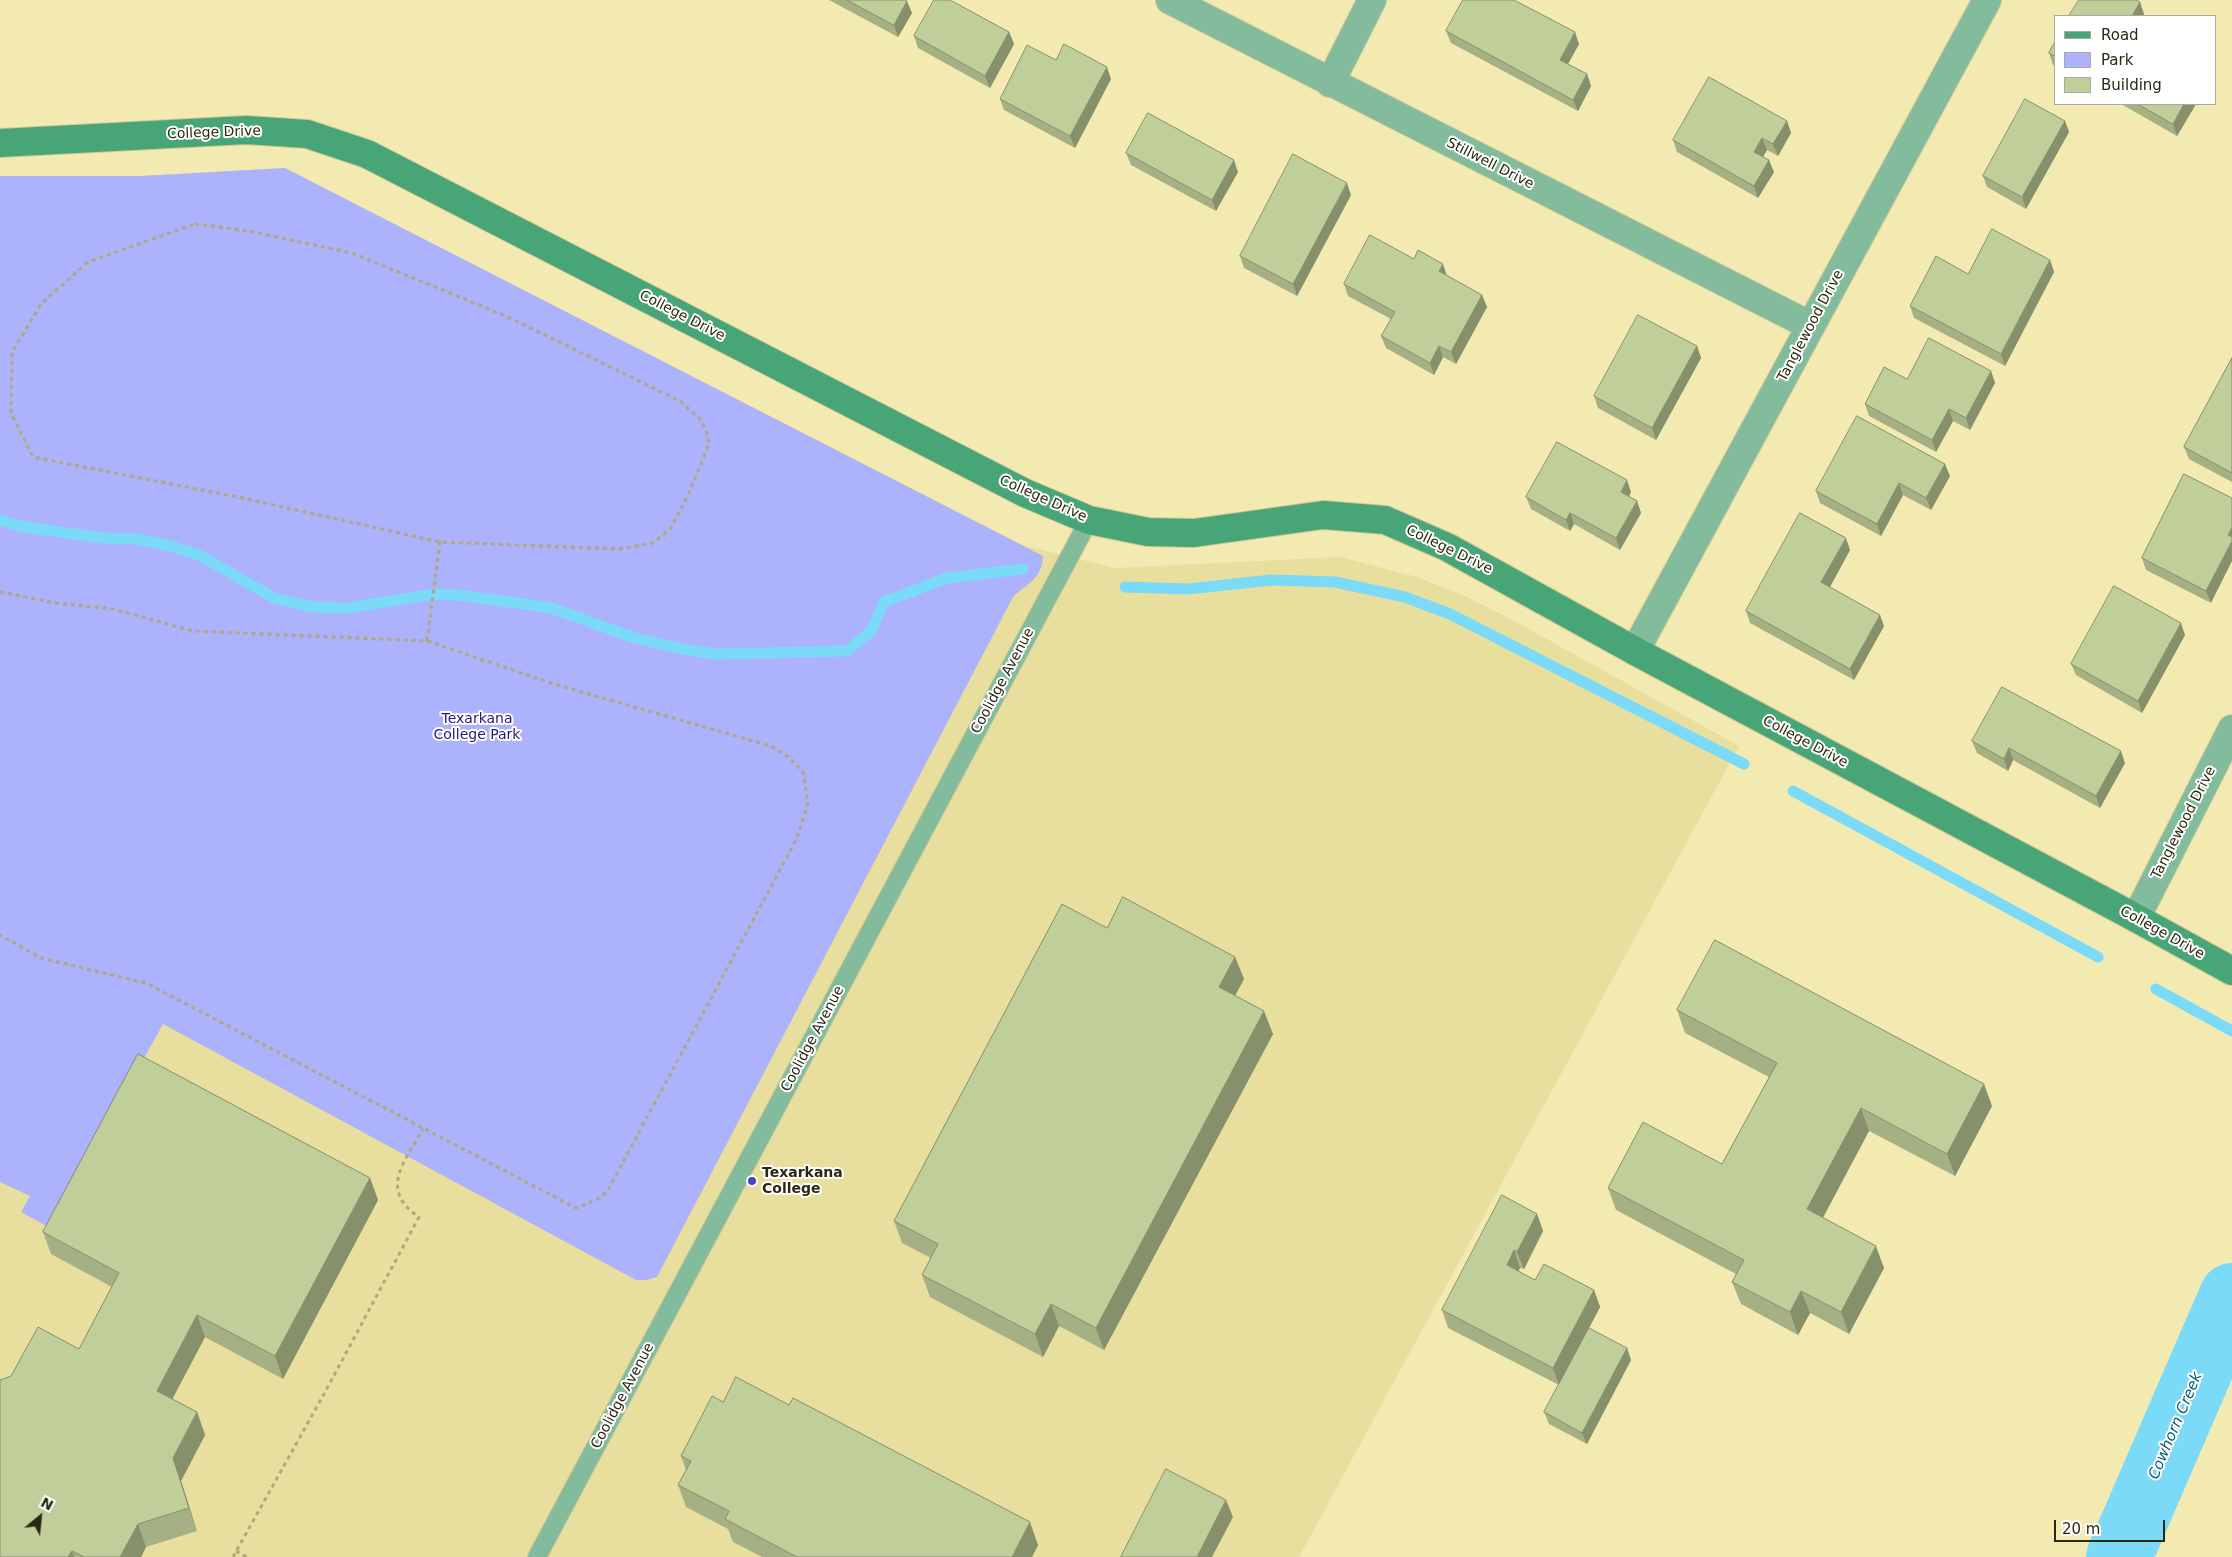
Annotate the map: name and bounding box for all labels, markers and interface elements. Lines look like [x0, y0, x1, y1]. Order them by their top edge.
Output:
legend [2054, 15, 2217, 105]
text: Road [2101, 26, 2139, 44]
text: Park [2101, 51, 2133, 69]
text: Building [2101, 76, 2162, 94]
street label: College Drive [167, 123, 261, 143]
street label: Stillwell Drive [1444, 135, 1536, 193]
street label: Tanglewood Drive [1774, 267, 1848, 385]
street label: College Drive [636, 287, 728, 345]
street label: College Drive [997, 472, 1089, 526]
street label: College Drive [1403, 522, 1495, 578]
street label: Coolidge Avenue [968, 625, 1038, 737]
park label: Texarkana College Park [434, 711, 520, 744]
street label: College Drive [1760, 713, 1850, 771]
street label: Tanglewood Drive [2148, 764, 2220, 882]
street label: College Drive [2117, 903, 2207, 963]
street label: Coolidge Avenue [778, 983, 848, 1095]
place label: Texarkana College [762, 1165, 843, 1198]
marker: Texarkana College [746, 1175, 758, 1187]
street label: Coolidge Avenue [588, 1340, 658, 1452]
water label: Cowhorn Creek [2145, 1370, 2207, 1482]
north arrow [15, 1492, 65, 1542]
text: N [38, 1494, 56, 1514]
scale bar [2057, 1510, 2168, 1542]
text: 20 m [2062, 1520, 2100, 1538]

